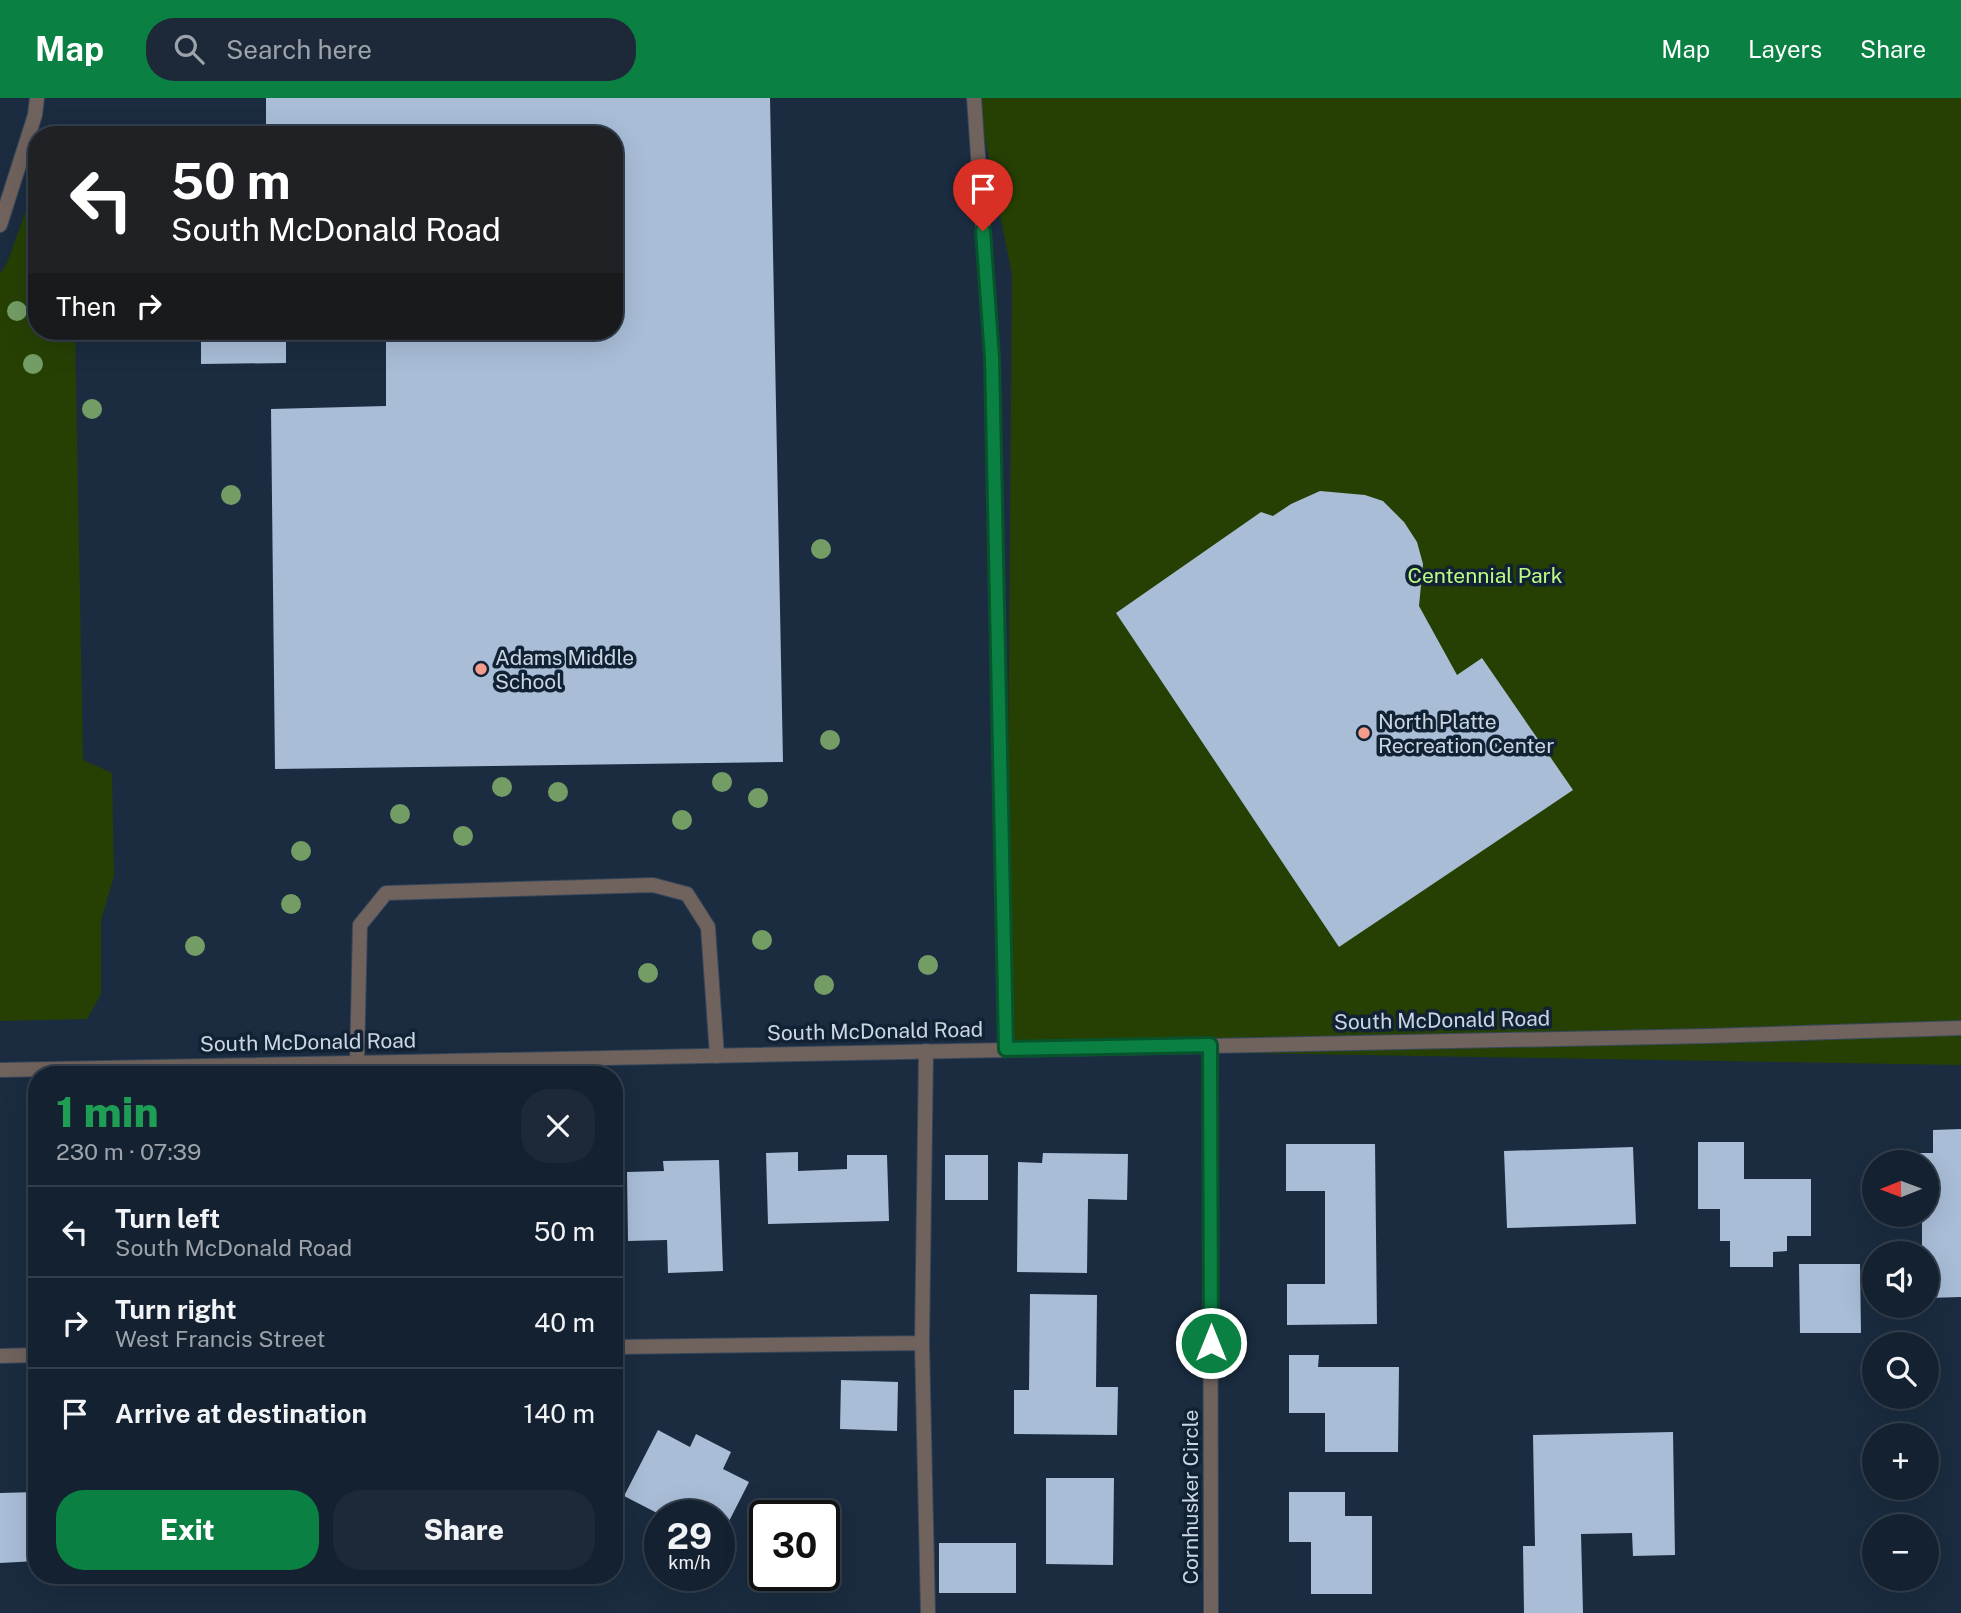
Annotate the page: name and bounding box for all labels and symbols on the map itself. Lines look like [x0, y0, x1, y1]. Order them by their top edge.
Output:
pin [953, 159, 1013, 231]
park label: Centennial Park [1407, 563, 1563, 588]
place label: Adams Middle School [495, 645, 634, 694]
marker: Adams Middle School [473, 661, 489, 677]
place label: North Platte Recreation Center [1378, 709, 1554, 758]
marker: North Platte Recreation Center [1356, 725, 1372, 741]
street label: South McDonald Road [1334, 1006, 1550, 1034]
street label: South McDonald Road [767, 1017, 983, 1045]
street label: South McDonald Road [200, 1028, 416, 1056]
north arrow [1862, 1150, 1939, 1227]
position arrow [1174, 1306, 1248, 1380]
street label: Cornhusker Circle [1178, 1410, 1203, 1584]
speed limit sign: 30 [749, 1500, 840, 1591]

